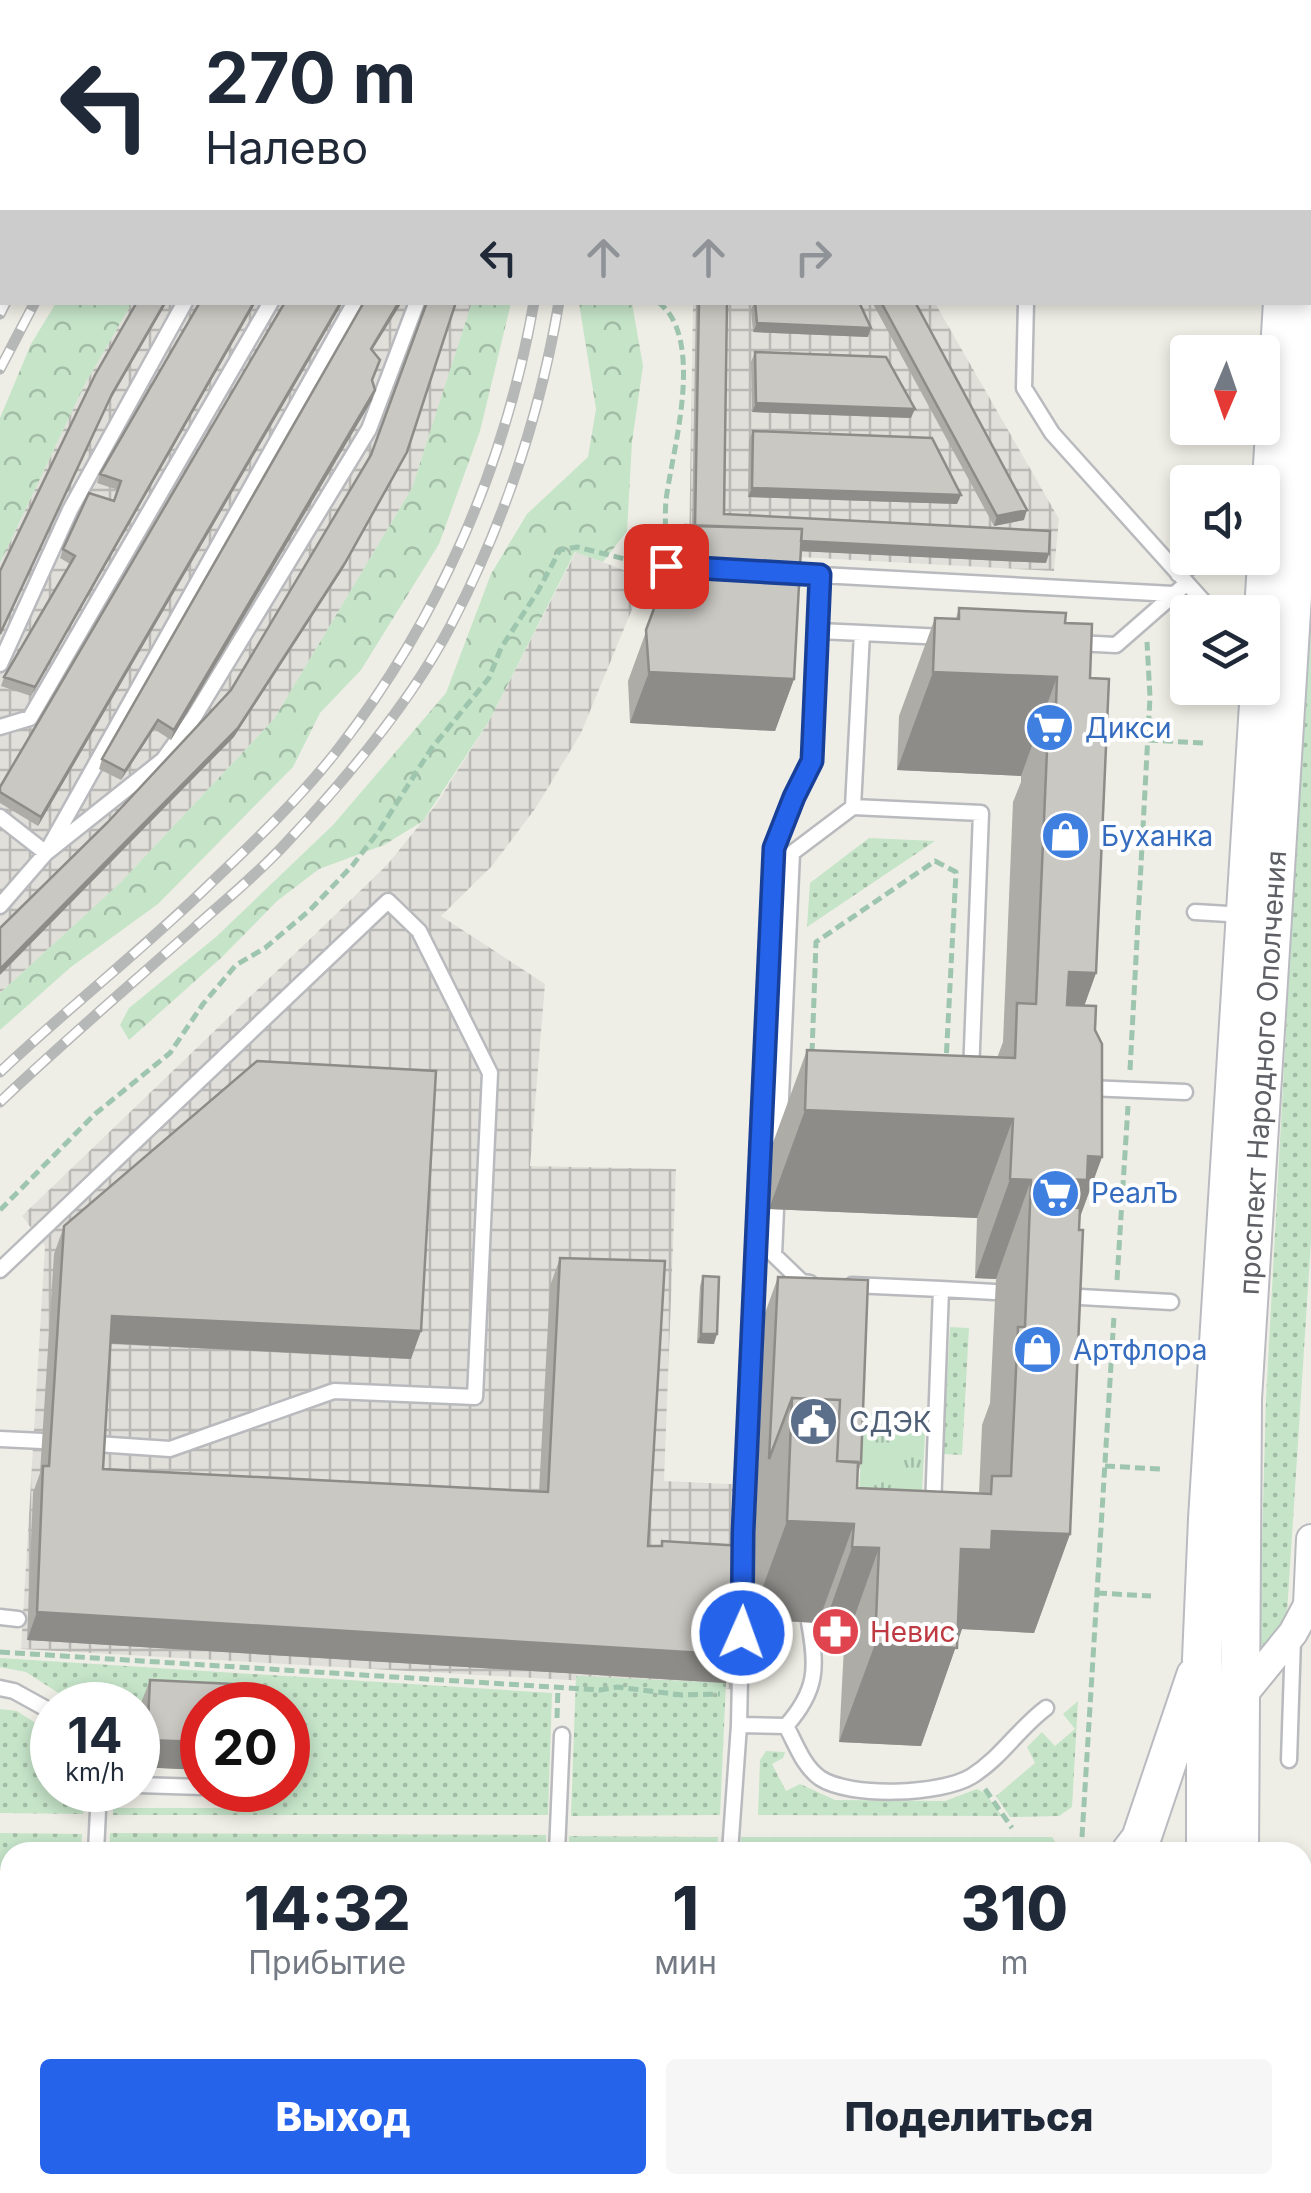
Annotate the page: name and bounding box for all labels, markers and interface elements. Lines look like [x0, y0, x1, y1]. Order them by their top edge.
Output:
text: 270 m [205, 35, 416, 120]
icon: left [40, 40, 170, 170]
text: Налево [205, 120, 368, 175]
icon: left [471, 230, 526, 285]
icon: ahead [576, 230, 631, 285]
icon: ahead [681, 230, 736, 285]
icon: right [786, 230, 841, 285]
north arrow [1170, 335, 1280, 445]
map controls [1170, 335, 1280, 705]
button: sound [1170, 465, 1280, 575]
pin [624, 524, 709, 609]
icon: arrive [639, 539, 694, 594]
button: layers [1170, 595, 1280, 705]
supermarket icon: Дикси [1024, 702, 1076, 754]
place label: Дикси [1085, 711, 1172, 745]
shop icon: Буханка [1040, 810, 1092, 862]
place label: Буханка [1101, 819, 1213, 853]
street label: проспект Народного Ополчения [1232, 849, 1293, 1296]
supermarket icon: РеалЪ [1030, 1167, 1082, 1219]
place label: РеалЪ [1091, 1176, 1178, 1210]
shop icon: Артфлора [1012, 1324, 1064, 1376]
place label: Артфлора [1073, 1333, 1207, 1367]
public building icon: СДЭК [788, 1396, 840, 1448]
place label: СДЭК [849, 1405, 932, 1439]
position arrow [690, 1581, 794, 1685]
pharmacy icon: Невис [809, 1606, 861, 1658]
place label: Невис [870, 1615, 956, 1649]
speed limit sign: 20 [180, 1682, 310, 1812]
text: 14 [67, 1705, 123, 1765]
text: km/h [65, 1757, 125, 1787]
text: 14:32 [244, 1872, 410, 1944]
text: 1 [672, 1872, 699, 1944]
text: 310 [961, 1872, 1068, 1944]
text: Прибытие [248, 1943, 406, 1982]
text: мин [654, 1943, 717, 1982]
text: m [1000, 1943, 1028, 1982]
button: Выход [40, 2059, 646, 2174]
button: Поделиться [666, 2059, 1272, 2174]

